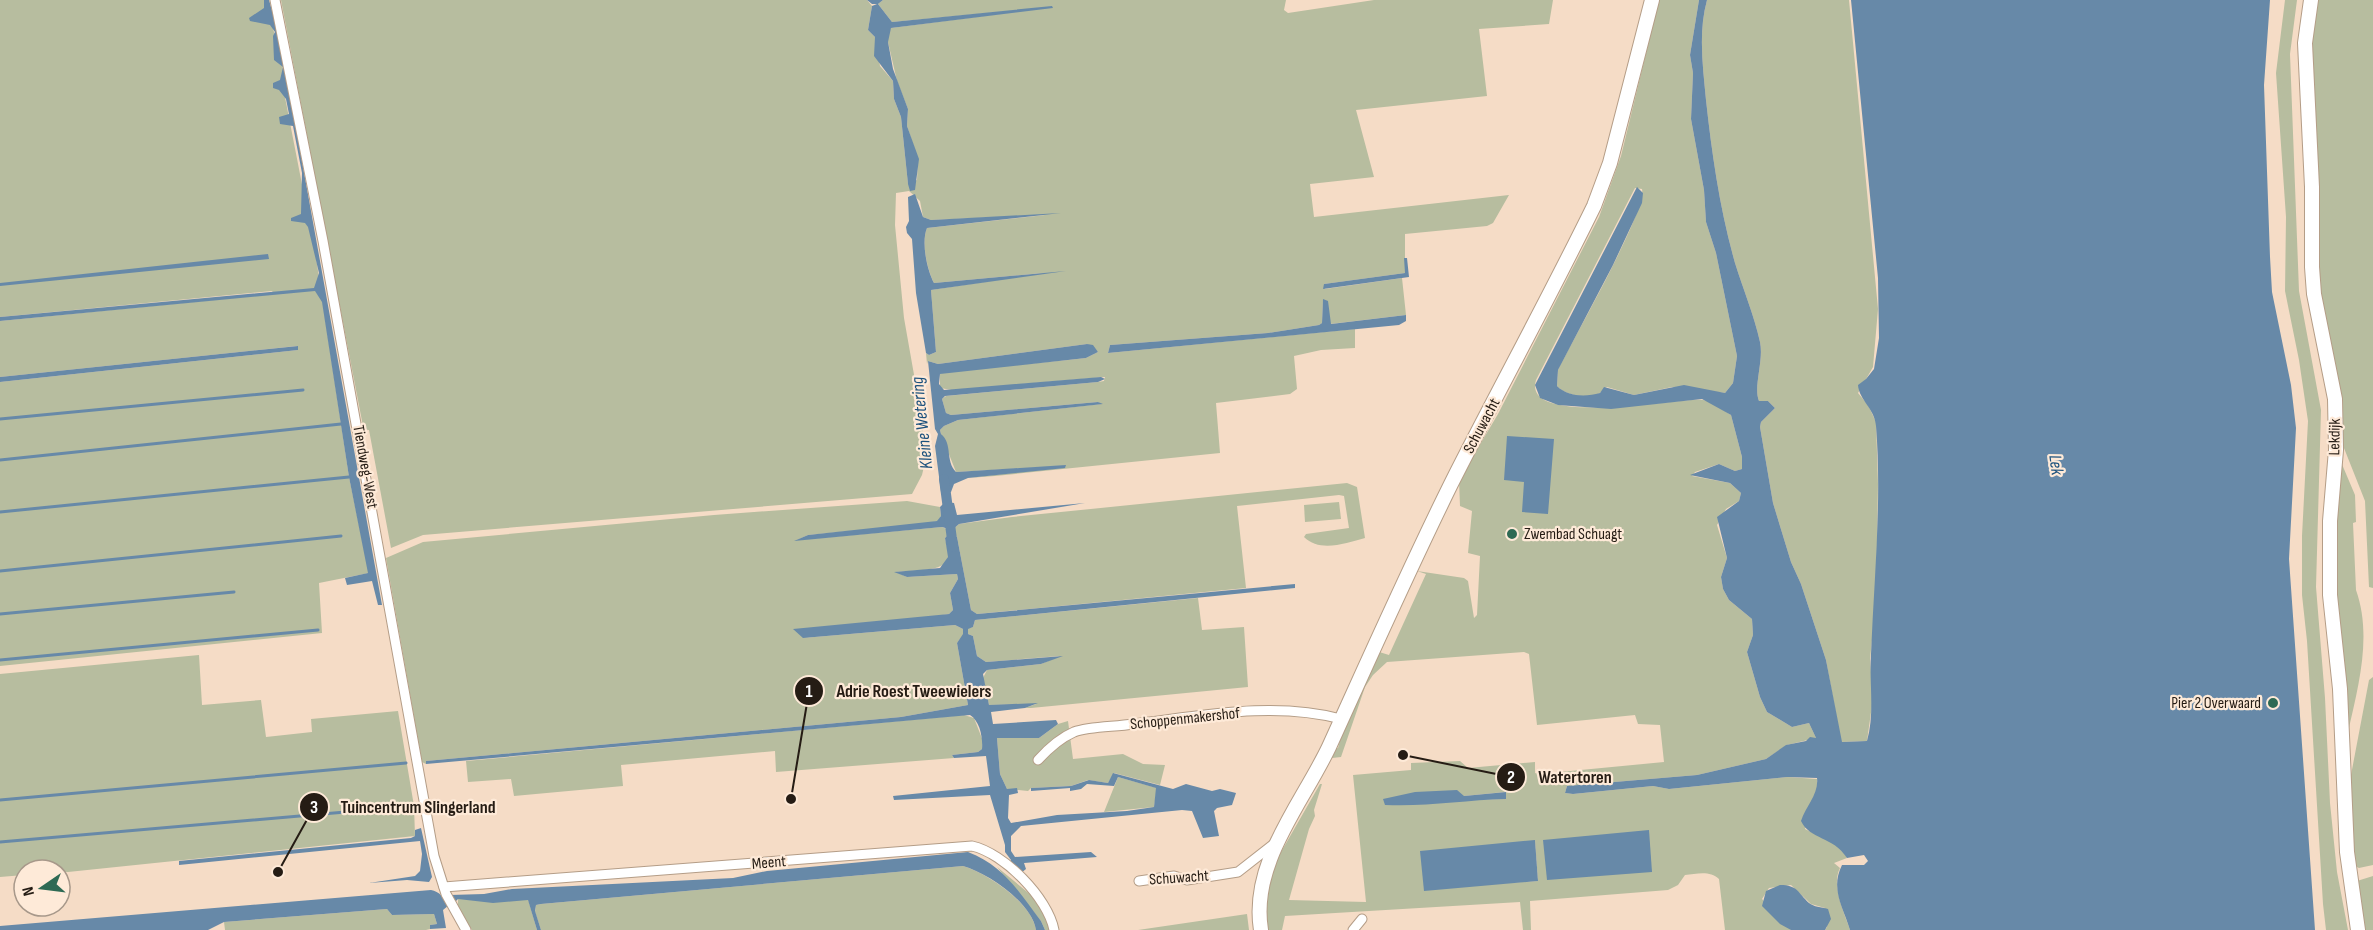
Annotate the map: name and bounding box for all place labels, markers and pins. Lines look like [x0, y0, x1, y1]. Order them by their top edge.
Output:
place label: Zwembad Schuagt [1524, 525, 1622, 544]
marker: Zwembad Schuagt [1505, 527, 1519, 541]
callout: Adrie Roest Tweewielers [794, 673, 1003, 709]
place label: Pier 2 Overwaard [2171, 694, 2261, 713]
marker: Pier 2 Overwaard [2266, 696, 2280, 710]
callout: Watertoren [1496, 759, 1623, 795]
callout: Tuincentrum Slingerland [299, 789, 508, 825]

